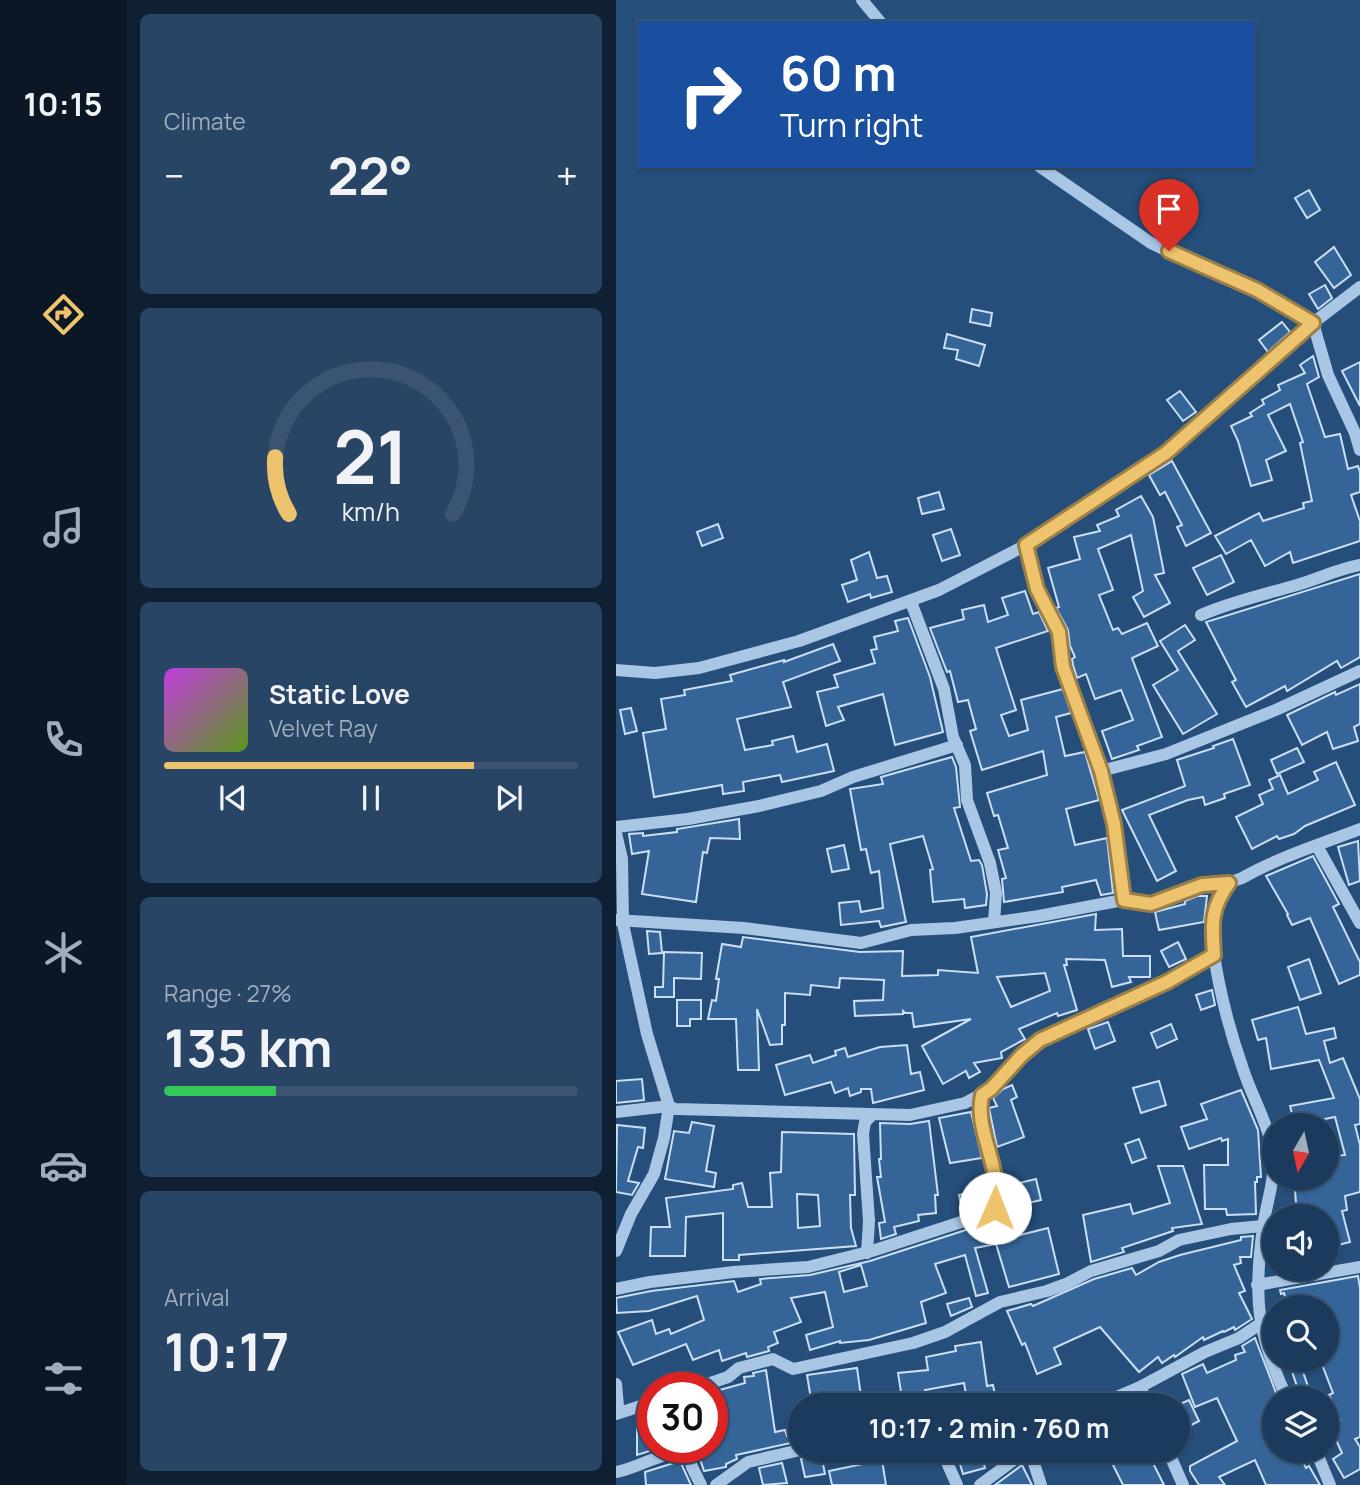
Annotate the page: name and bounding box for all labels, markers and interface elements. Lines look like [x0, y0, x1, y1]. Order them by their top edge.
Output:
text: 60 m [780, 39, 897, 106]
icon: right [665, 49, 756, 140]
text: 10:15 [24, 82, 102, 126]
text: Turn right [780, 103, 923, 147]
text: Climate [164, 105, 246, 137]
text: 22° [328, 140, 413, 211]
text: − [164, 149, 185, 201]
text: + [556, 149, 578, 201]
pin [1139, 179, 1199, 251]
icon: arrive [1150, 190, 1188, 228]
icon: directions [39, 290, 88, 339]
text: 21 [333, 407, 409, 507]
text: km/h [342, 494, 400, 529]
icon: music [39, 503, 88, 552]
text: Static Love [269, 676, 410, 712]
text: Velvet Ray [269, 712, 378, 744]
icon: phone [39, 715, 88, 764]
icon: previous [214, 779, 252, 817]
icon: pause [352, 779, 390, 817]
icon: next [490, 779, 528, 817]
icon: climate [39, 928, 88, 977]
text: Range · 27% [164, 977, 292, 1009]
text: 135 km [164, 1012, 333, 1083]
north arrow [1262, 1113, 1339, 1190]
map controls [1262, 1113, 1339, 1463]
icon: car [39, 1141, 88, 1190]
position arrow [958, 1171, 1032, 1245]
button: sound [1262, 1204, 1339, 1281]
text: Arrival [164, 1281, 230, 1313]
button: search [1262, 1295, 1339, 1372]
text: 10:17 [164, 1316, 289, 1387]
icon: filters [39, 1354, 88, 1403]
speed limit sign: 30 [637, 1372, 728, 1463]
button: layers [1262, 1386, 1339, 1463]
text: 10:17 · 2 min · 760 m [869, 1410, 1109, 1446]

